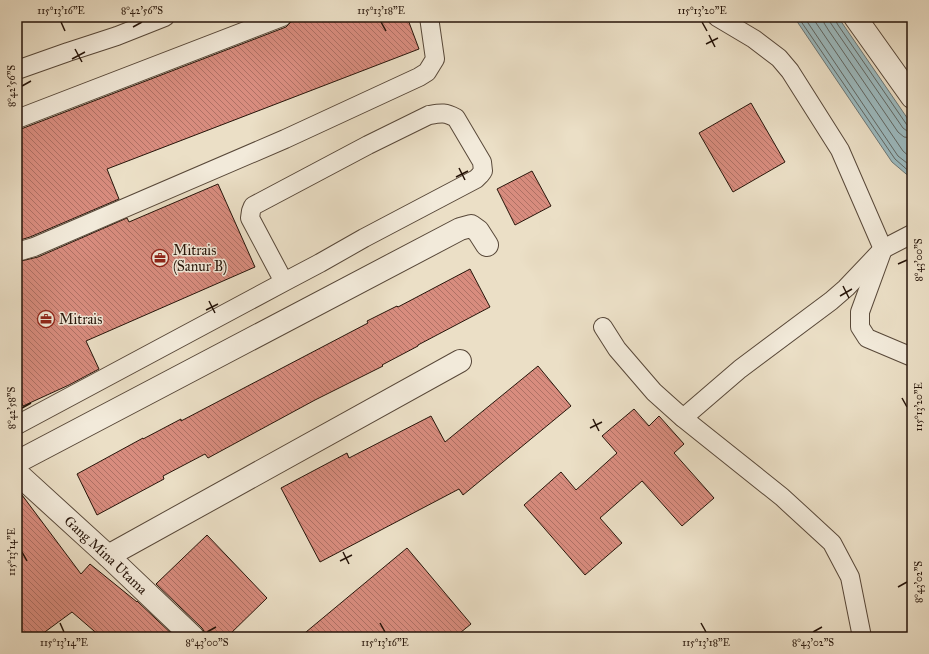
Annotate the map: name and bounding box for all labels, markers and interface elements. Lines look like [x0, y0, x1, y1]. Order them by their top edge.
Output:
text: 115°13'16"E [37, 5, 85, 17]
text: 8°42'56"S [121, 5, 163, 17]
text: 115°13'18"E [357, 5, 405, 17]
text: 115°13'20"E [677, 5, 727, 17]
text: 8°42'56"S [6, 65, 18, 107]
text: 8°43'00"S [913, 238, 925, 282]
place label: Mitrais (Sanur B) [173, 242, 227, 276]
office icon: Mitrais (Sanur B) [150, 248, 170, 268]
office icon: Mitrais [36, 309, 56, 329]
place label: Mitrais [59, 311, 102, 328]
text: 115°13'20"E [913, 382, 925, 432]
text: 8°42'58"S [6, 387, 18, 429]
street label: Gang Mina Utama [61, 512, 151, 598]
text: 115°13'14"E [6, 528, 18, 576]
text: 8°43'02"S [913, 561, 925, 603]
text: 115°13'14"E [40, 637, 88, 649]
text: 8°43'00"S [185, 637, 229, 649]
text: 115°13'16"E [361, 637, 409, 649]
text: 115°13'18"E [682, 637, 730, 649]
text: 8°43'02"S [792, 637, 834, 649]

